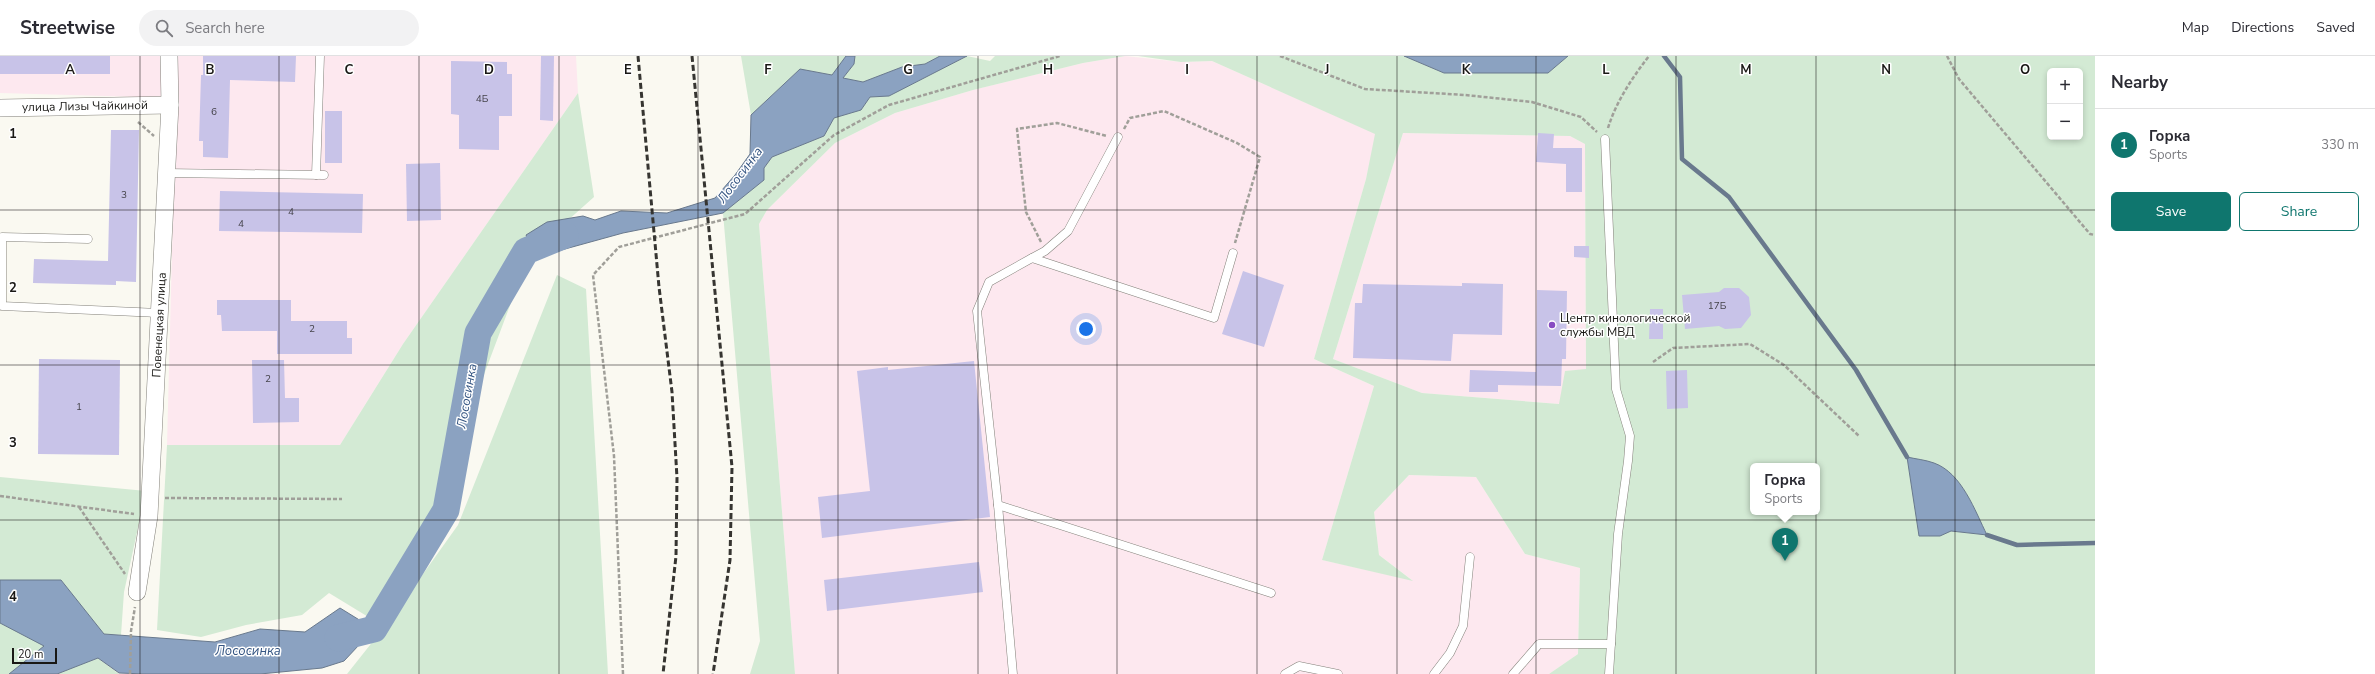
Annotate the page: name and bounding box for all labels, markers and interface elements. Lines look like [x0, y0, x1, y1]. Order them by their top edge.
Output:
search box [139, 10, 419, 46]
text: Streetwise [20, 15, 115, 41]
icon: search [153, 17, 175, 39]
text: Search here [185, 18, 265, 38]
text: Map [2182, 18, 2209, 37]
text: Directions [2231, 18, 2294, 37]
text: Saved [2316, 18, 2355, 37]
text: A [65, 61, 75, 79]
text: B [206, 61, 215, 79]
text: C [345, 61, 354, 79]
text: D [484, 61, 494, 79]
text: E [624, 61, 632, 79]
text: F [764, 61, 772, 79]
text: G [903, 61, 913, 79]
text: H [1043, 61, 1053, 79]
text: I [1185, 61, 1189, 79]
text: J [1324, 61, 1329, 79]
text: K [1462, 61, 1471, 79]
text: L [1602, 61, 1610, 79]
text: M [1740, 61, 1752, 79]
text: N [1881, 61, 1891, 79]
text: O [2020, 61, 2030, 79]
map controls [2047, 68, 2083, 140]
button: + [2047, 68, 2083, 104]
text: Nearby [2111, 71, 2168, 94]
house number: 4Б [476, 92, 489, 106]
street label: улица Лизы Чайкиной [22, 97, 148, 115]
button: − [2047, 104, 2083, 140]
house number: 6 [211, 105, 217, 119]
text: 1 [9, 125, 17, 143]
text: Горка [2149, 126, 2190, 146]
text: 1 [2120, 136, 2128, 154]
text: 330 m [2321, 136, 2359, 154]
water label: Лососинка [712, 143, 767, 207]
text: Sports [2149, 146, 2188, 164]
house number: 3 [121, 188, 127, 202]
button: Save [2111, 192, 2231, 231]
button: Share [2239, 192, 2359, 231]
house number: 4 [288, 205, 294, 219]
house number: 4 [238, 217, 244, 231]
street label: Повенецкая улица [148, 272, 170, 378]
text: 2 [9, 279, 17, 297]
house number: 17Б [1708, 299, 1727, 313]
place label: Центр кинологической службы МВД [1560, 310, 1690, 340]
your location [1076, 319, 1096, 339]
marker: Центр кинологической службы МВД [1547, 320, 1557, 330]
house number: 2 [309, 322, 315, 336]
water label: Лососинка [452, 362, 482, 431]
house number: 2 [265, 372, 271, 386]
house number: 1 [76, 400, 82, 414]
text: 3 [9, 434, 17, 452]
popup [1750, 463, 1820, 515]
text: Горка [1764, 470, 1806, 490]
text: Sports [1764, 490, 1803, 508]
pin: 1 [1772, 528, 1798, 561]
text: 4 [9, 588, 17, 606]
water label: Лососинка [214, 642, 281, 660]
scale bar [12, 646, 57, 665]
text: 20 m [18, 647, 43, 662]

